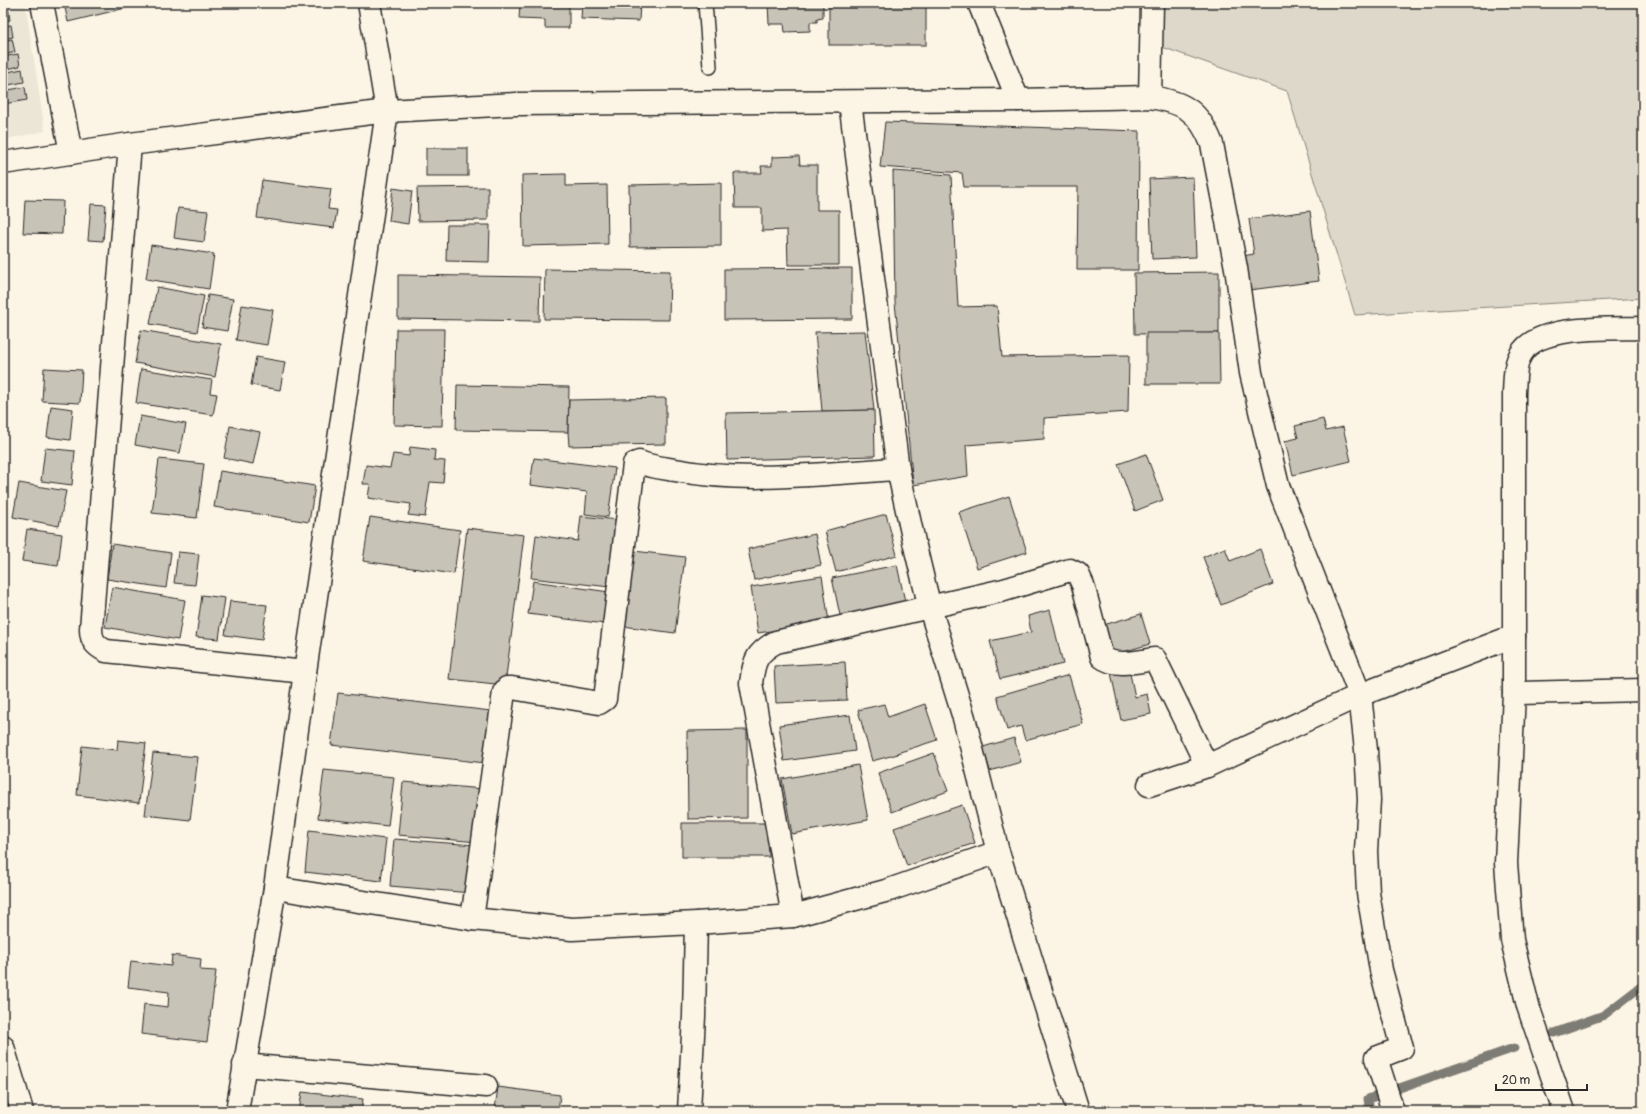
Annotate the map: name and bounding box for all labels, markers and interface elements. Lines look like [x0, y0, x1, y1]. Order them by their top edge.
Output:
scale bar [1496, 1066, 1587, 1092]
text: 20 m [1502, 1073, 1531, 1088]

